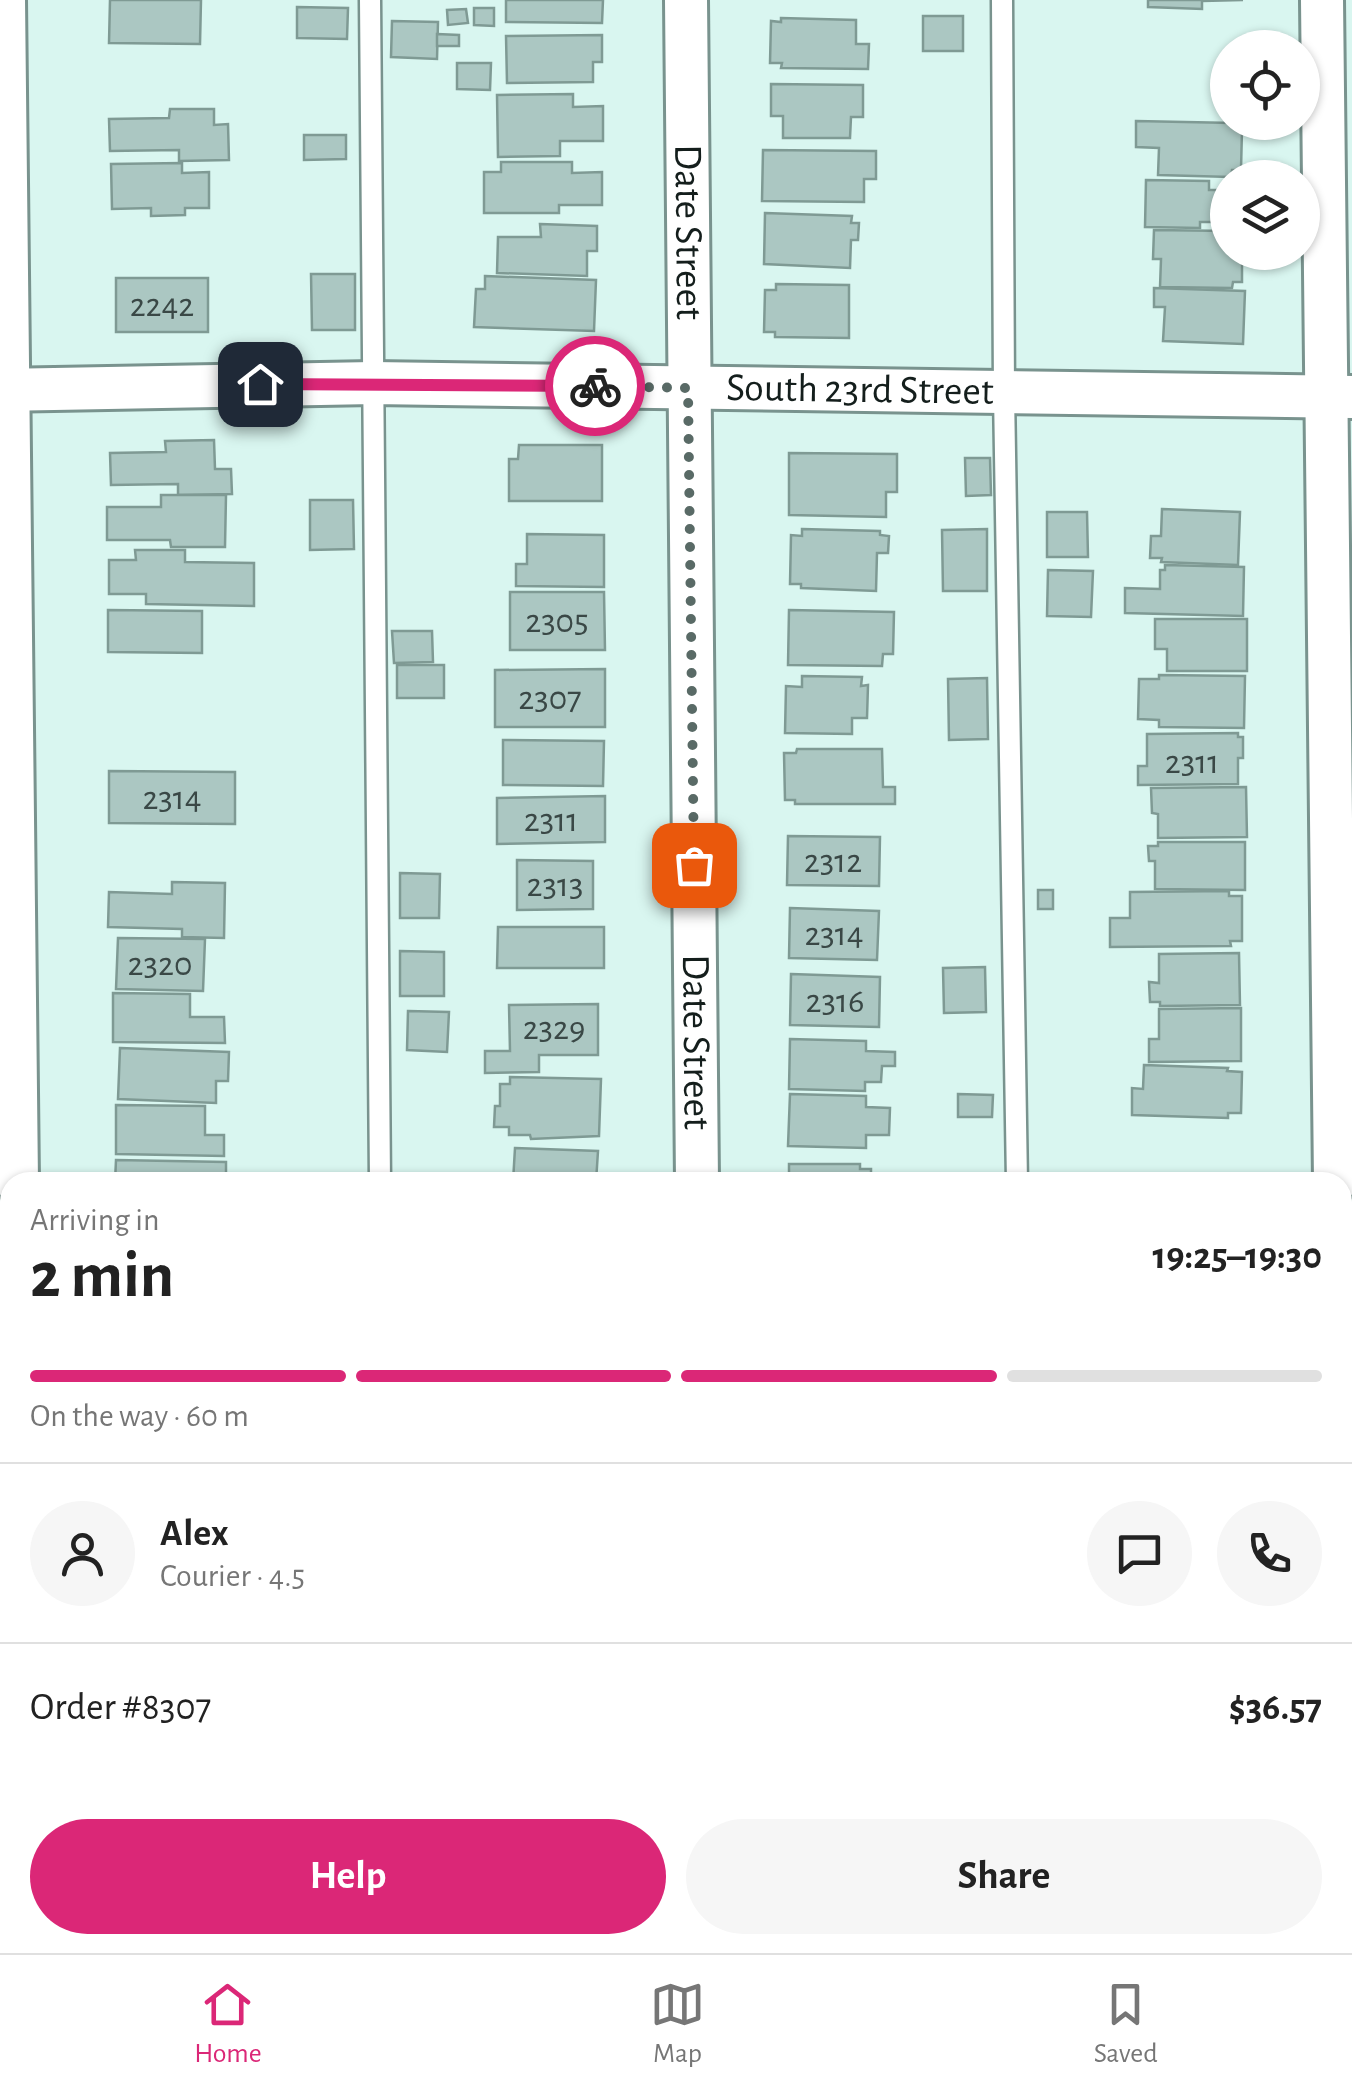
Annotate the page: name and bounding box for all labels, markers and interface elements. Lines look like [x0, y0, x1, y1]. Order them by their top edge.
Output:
map controls [1210, 30, 1320, 270]
button: locate [1210, 30, 1320, 140]
street label: Date Street [667, 144, 709, 320]
button: layers [1210, 160, 1320, 270]
house number: 2242 [130, 288, 194, 323]
courier [545, 336, 645, 436]
pin [218, 342, 303, 427]
icon: home [233, 357, 288, 412]
icon: bike [568, 359, 623, 414]
street label: South 23rd Street [726, 368, 994, 412]
house number: 2305 [525, 604, 589, 639]
house number: 2307 [518, 681, 582, 716]
house number: 2311 [1165, 745, 1219, 780]
house number: 2314 [142, 781, 202, 816]
house number: 2311 [524, 803, 578, 838]
pin [652, 823, 737, 908]
icon: bag [667, 838, 722, 893]
house number: 2312 [804, 844, 862, 879]
house number: 2313 [527, 868, 583, 903]
house number: 2314 [804, 917, 864, 952]
house number: 2320 [128, 947, 192, 982]
street label: Date Street [675, 954, 717, 1130]
house number: 2316 [806, 984, 864, 1019]
house number: 2329 [523, 1011, 585, 1046]
text: Arriving in [30, 1204, 159, 1236]
text: 19:25–19:30 [1153, 1238, 1322, 1276]
text: 2 min [30, 1244, 174, 1309]
text: On the way · 60 m [30, 1400, 249, 1432]
button: person [30, 1501, 135, 1606]
button: chat [1087, 1501, 1192, 1606]
button: phone [1217, 1501, 1322, 1606]
text: Alex [160, 1515, 229, 1553]
text: Courier · 4.5 [160, 1560, 305, 1592]
text: Order #8307 [30, 1689, 211, 1727]
text: $36.57 [1229, 1689, 1322, 1727]
button: Help [30, 1819, 666, 1934]
button: Share [686, 1819, 1322, 1934]
tab: Home [194, 1977, 262, 2071]
tab: Map [650, 1977, 705, 2071]
tab: Saved [1094, 1977, 1158, 2071]

